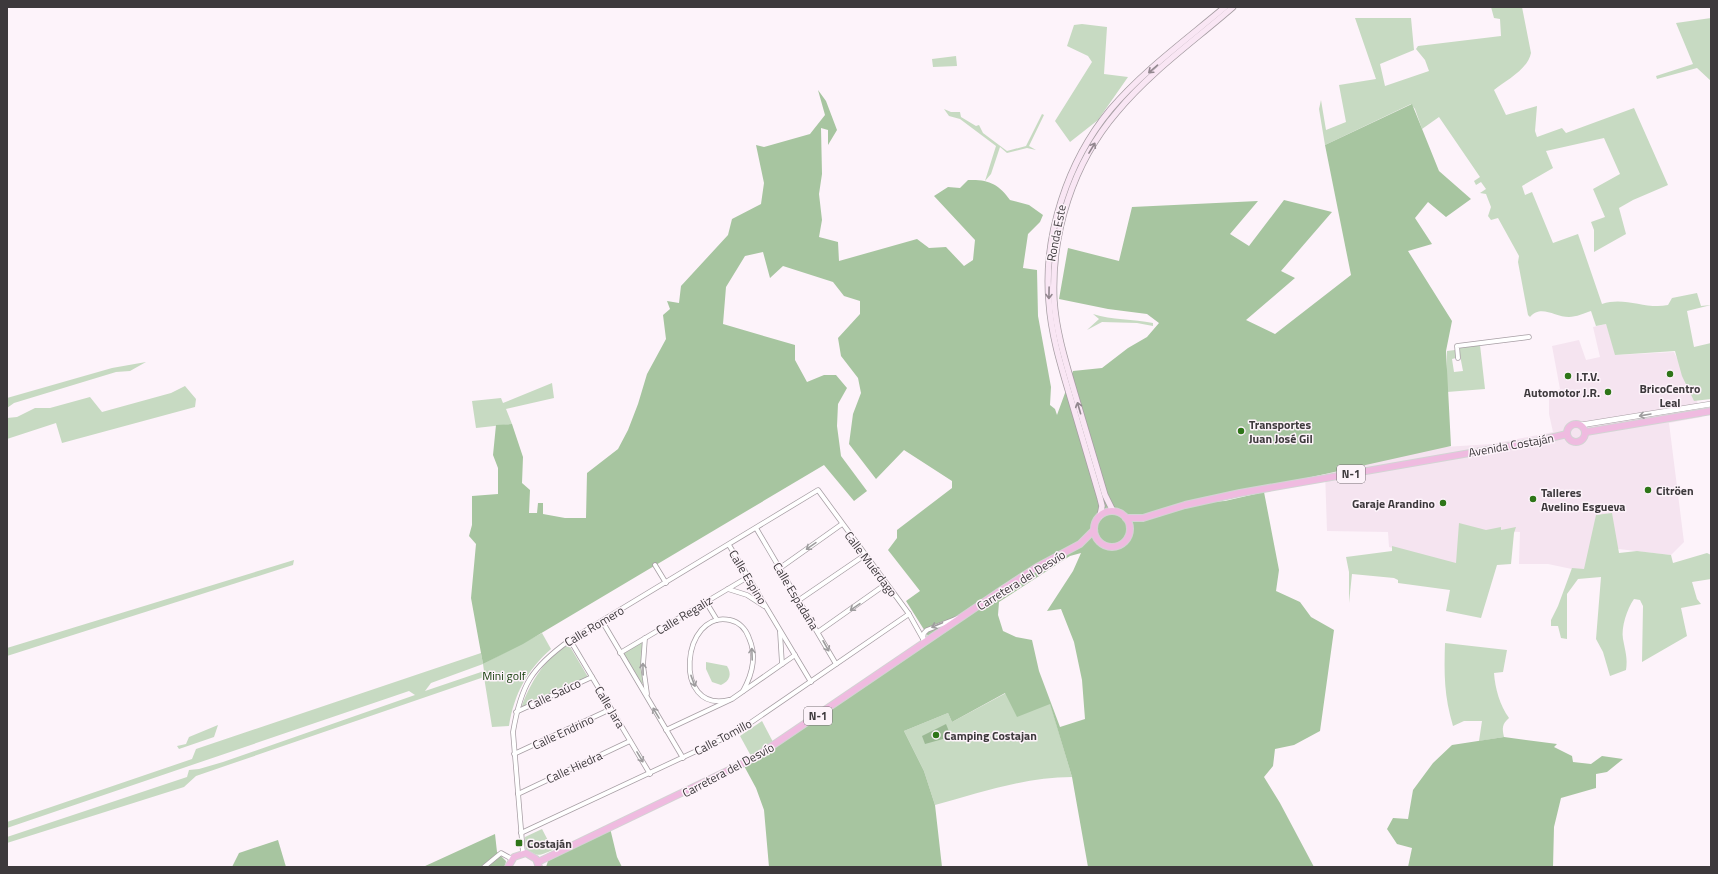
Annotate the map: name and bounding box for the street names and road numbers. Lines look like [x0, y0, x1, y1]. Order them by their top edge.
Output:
street label: Ronda Este [1041, 203, 1071, 263]
street label: Avenida Costaján [1467, 428, 1555, 462]
road number: N-1 [1337, 465, 1365, 483]
street label: Calle Muérdago [840, 527, 902, 601]
street label: Carretera del Desvío [973, 545, 1069, 615]
street label: Calle Espino [724, 546, 772, 608]
street label: Calle Espadaña [768, 558, 824, 634]
street label: Calle Regaliz [652, 591, 716, 639]
street label: Calle Romero [560, 601, 628, 651]
street label: Calle Saúco [524, 673, 584, 715]
street label: Calle Jara [590, 682, 630, 732]
road number: N-1 [804, 707, 832, 725]
street label: Calle Endrino [529, 709, 597, 755]
street label: Calle Tomillo [691, 714, 755, 760]
street label: Carretera del Desvío [679, 738, 777, 802]
street label: Calle Hiedra [543, 746, 605, 788]

